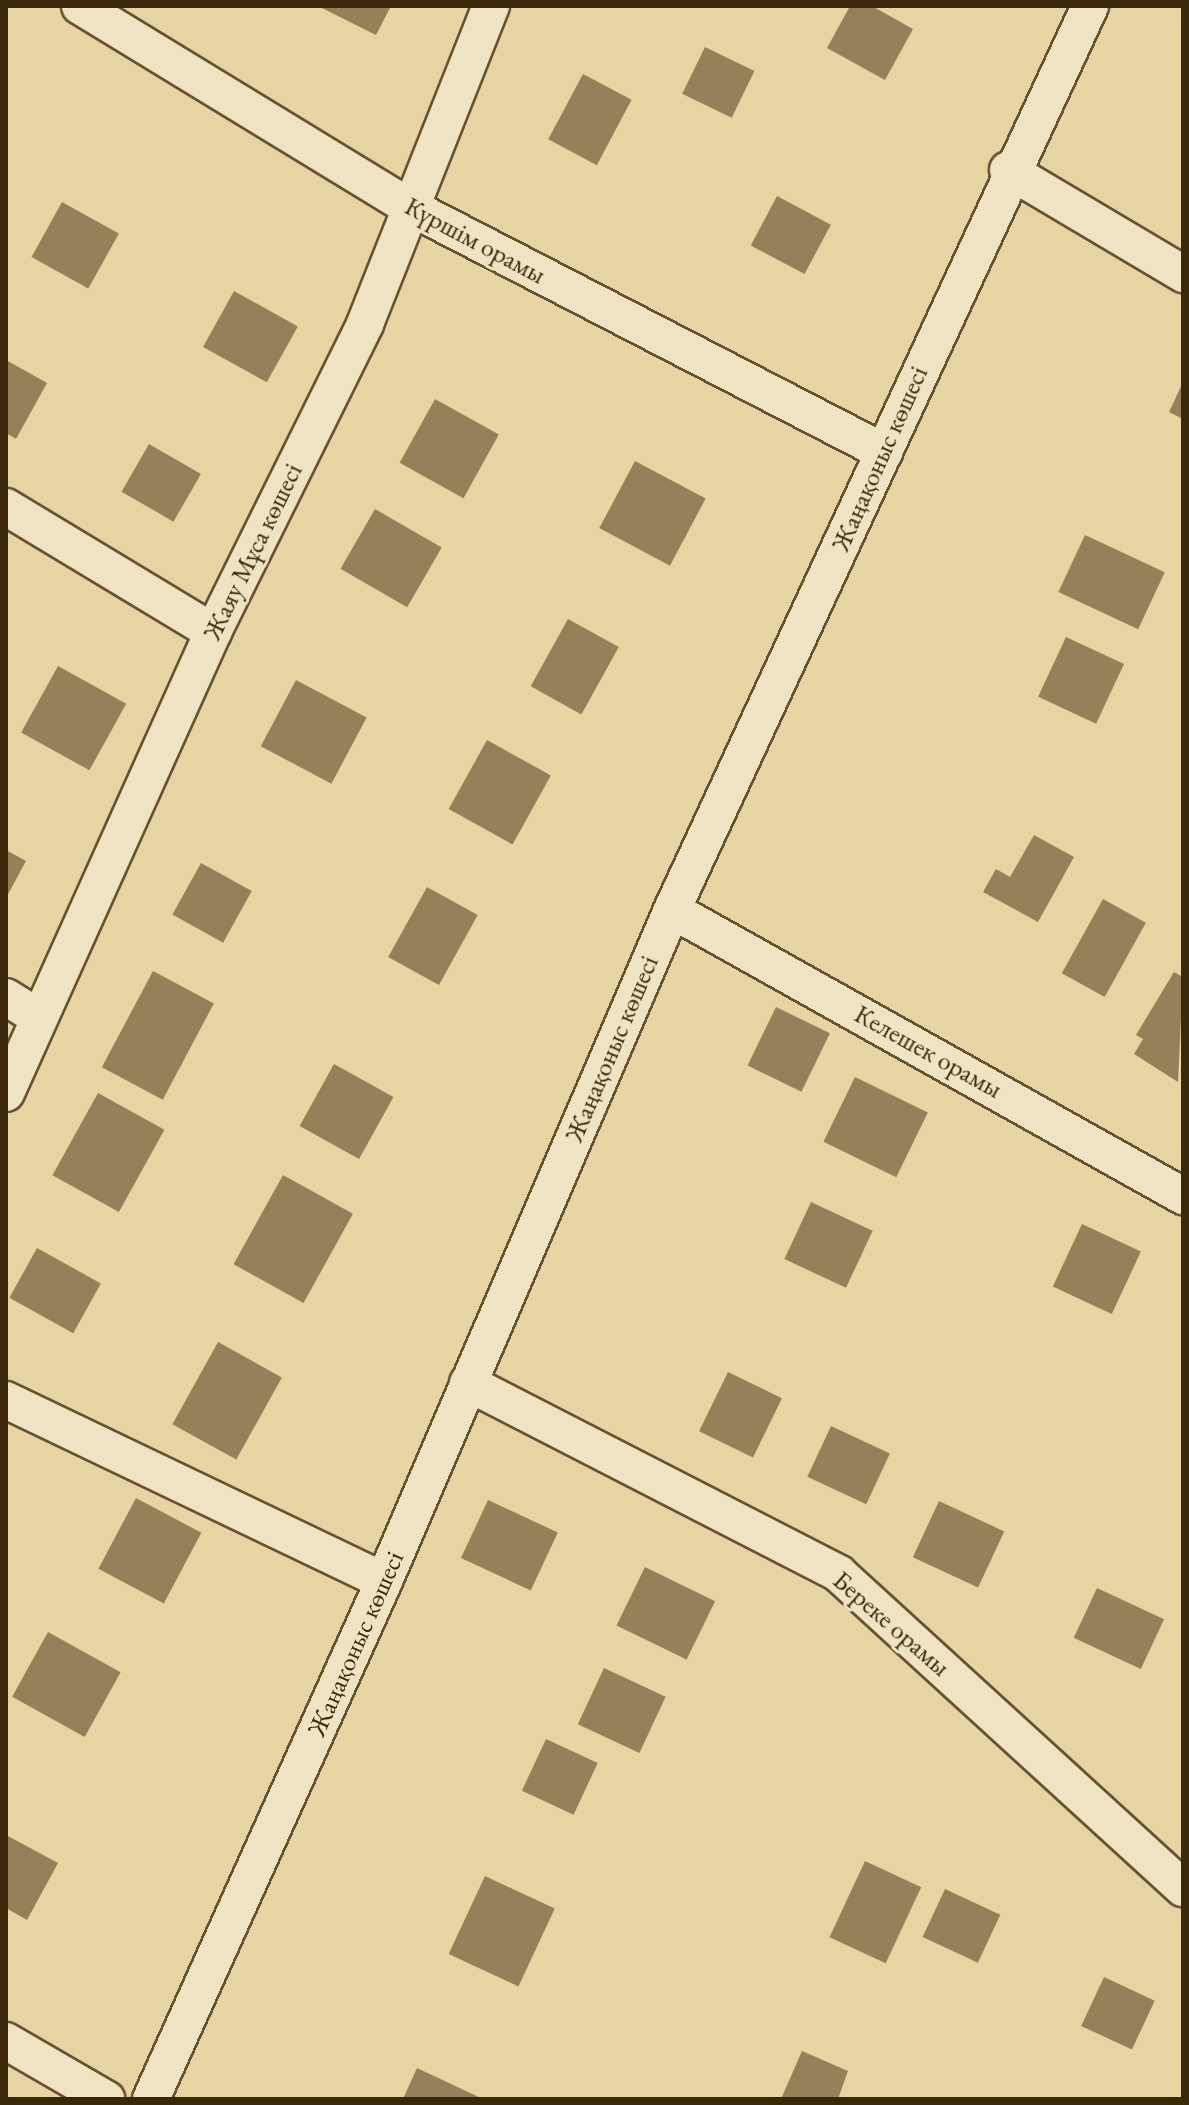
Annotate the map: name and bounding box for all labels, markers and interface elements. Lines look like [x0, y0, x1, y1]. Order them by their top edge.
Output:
street label: Күршім орамы [399, 191, 551, 291]
street label: Жаңақоныс көшесі [825, 362, 935, 556]
street label: Жаяу Мұса көшесі [197, 459, 309, 645]
street label: Жаңақоныс көшесі [559, 951, 665, 1147]
street label: Келешек орамы [849, 999, 1007, 1105]
street label: Жаңақоныс көшесі [301, 1547, 411, 1741]
street label: Береке орамы [826, 1565, 956, 1683]

